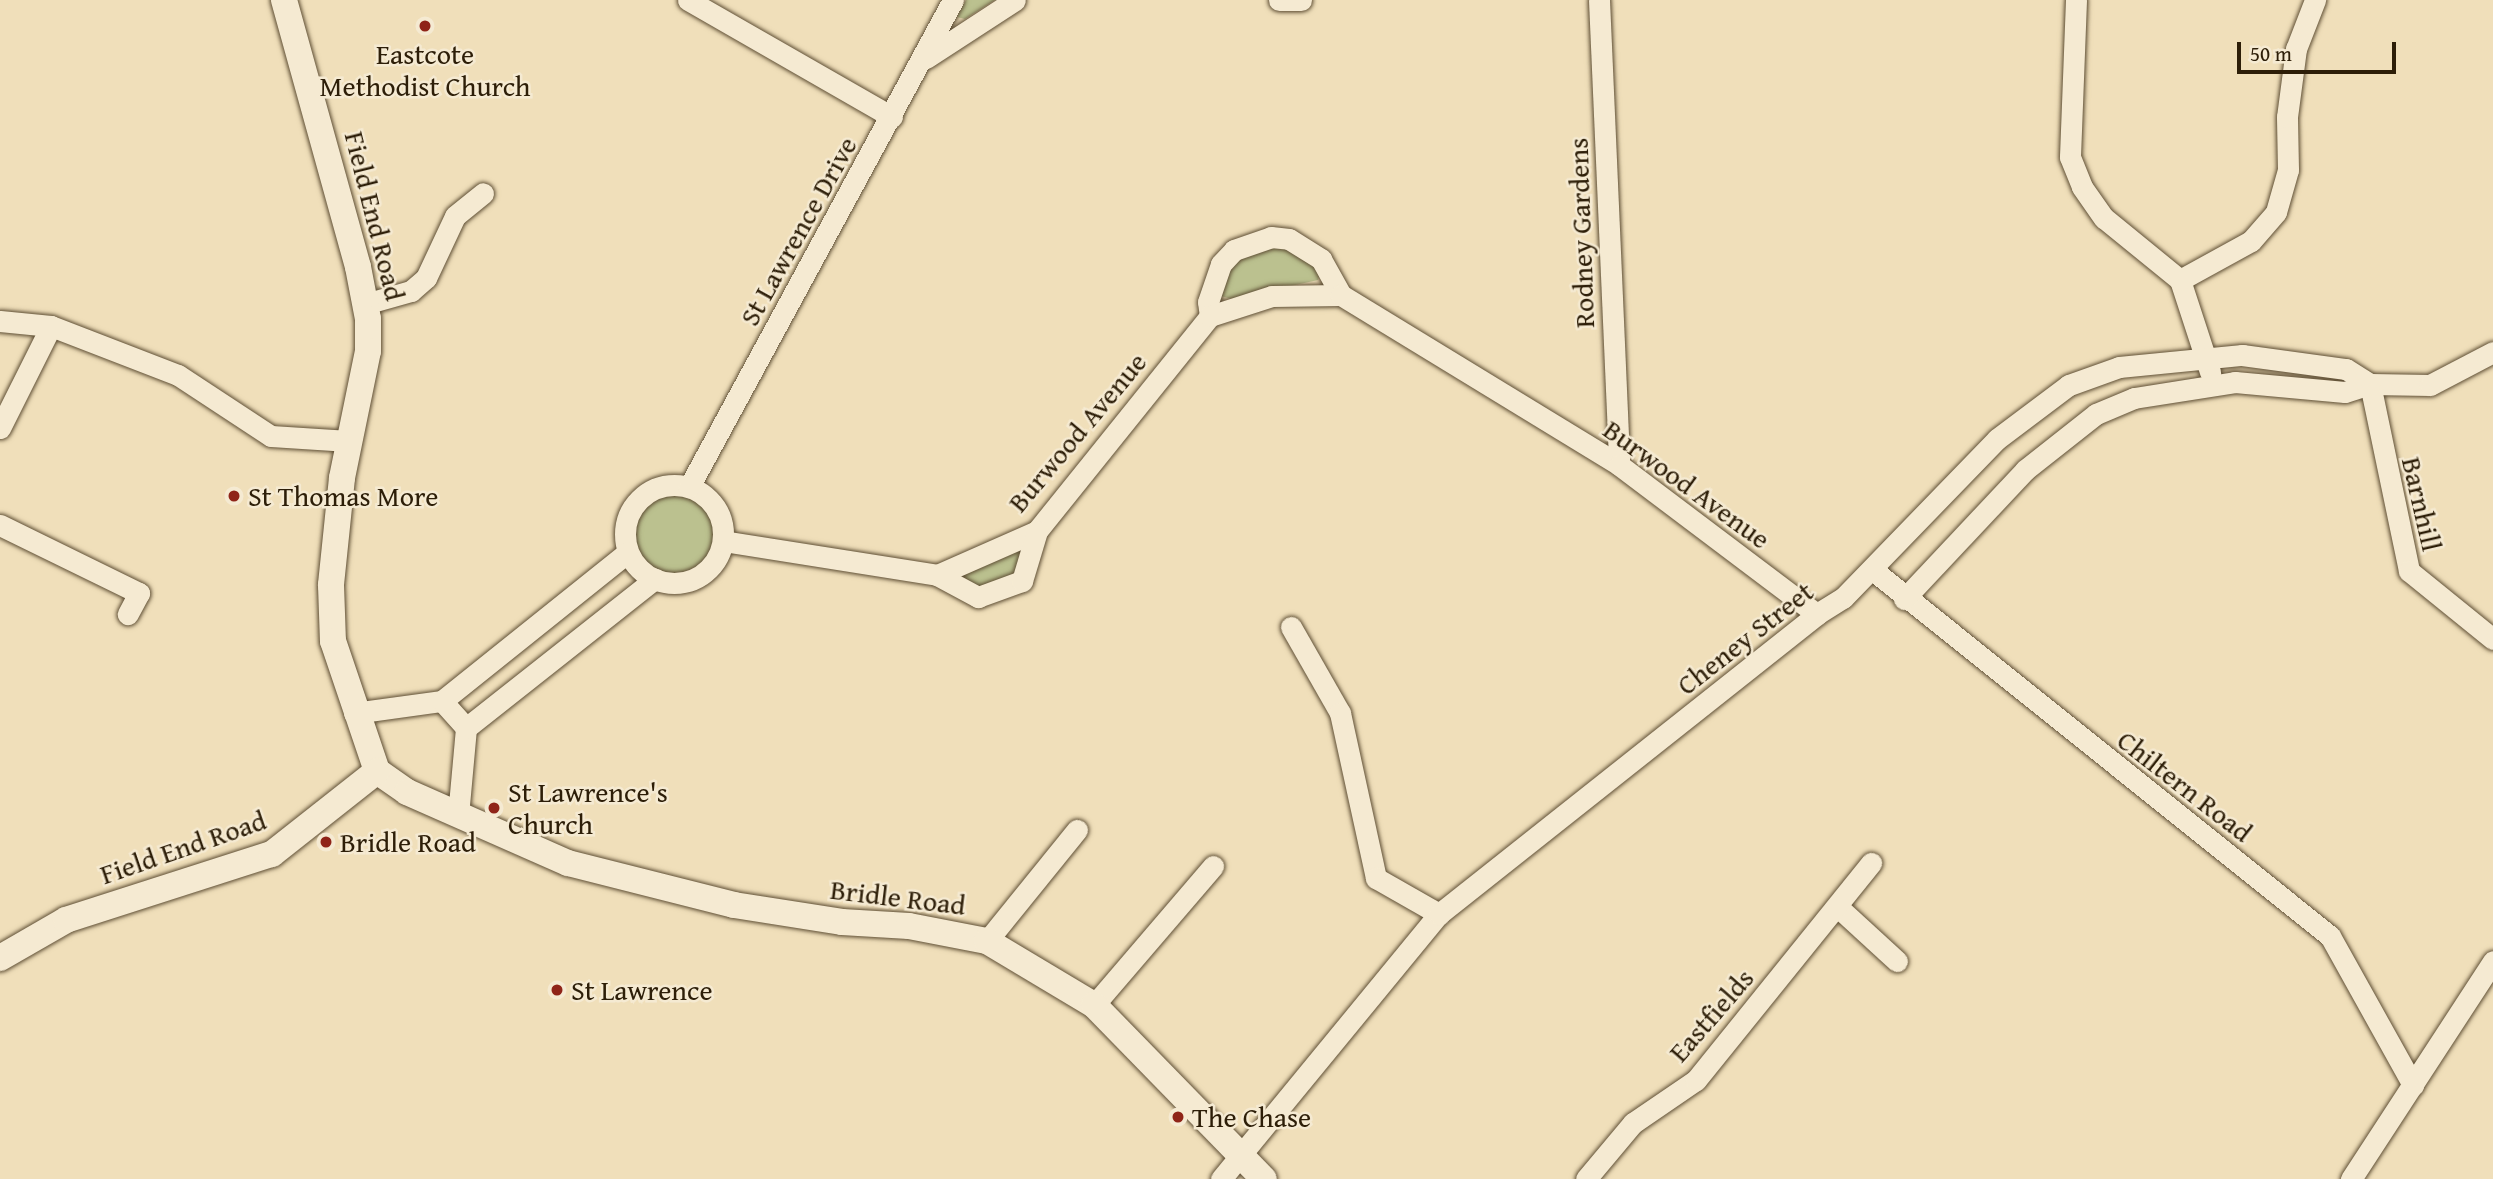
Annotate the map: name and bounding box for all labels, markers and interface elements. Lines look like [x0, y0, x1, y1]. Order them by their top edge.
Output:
marker: Eastcote Methodist Church [417, 18, 433, 34]
scale bar [2241, 28, 2400, 72]
place label: Eastcote Methodist Church [320, 37, 530, 103]
text: 50 m [2250, 38, 2292, 69]
street label: Field End Road [338, 128, 412, 304]
street label: St Lawrence Drive [732, 131, 864, 331]
street label: Rodney Gardens [1561, 137, 1601, 329]
street label: Burwood Avenue [1001, 345, 1153, 519]
street label: Burwood Avenue [1597, 412, 1777, 556]
street label: Barnhill [2395, 454, 2449, 554]
place label: St Thomas More [248, 479, 438, 513]
marker: St Thomas More [226, 488, 242, 504]
street label: Cheney Street [1670, 574, 1820, 702]
street label: Chiltern Road [2111, 723, 2259, 849]
place label: St Lawrence's Church [508, 775, 668, 841]
marker: St Lawrence's Church [486, 800, 502, 816]
street label: Field End Road [96, 803, 270, 891]
place label: Bridle Road [340, 825, 476, 859]
marker: Bridle Road [318, 834, 334, 850]
street label: Bridle Road [828, 872, 968, 922]
street label: Eastfields [1661, 962, 1761, 1068]
place label: St Lawrence [571, 973, 713, 1007]
marker: St Lawrence [549, 982, 565, 998]
place label: The Chase [1192, 1100, 1311, 1134]
marker: The Chase [1170, 1109, 1186, 1125]

